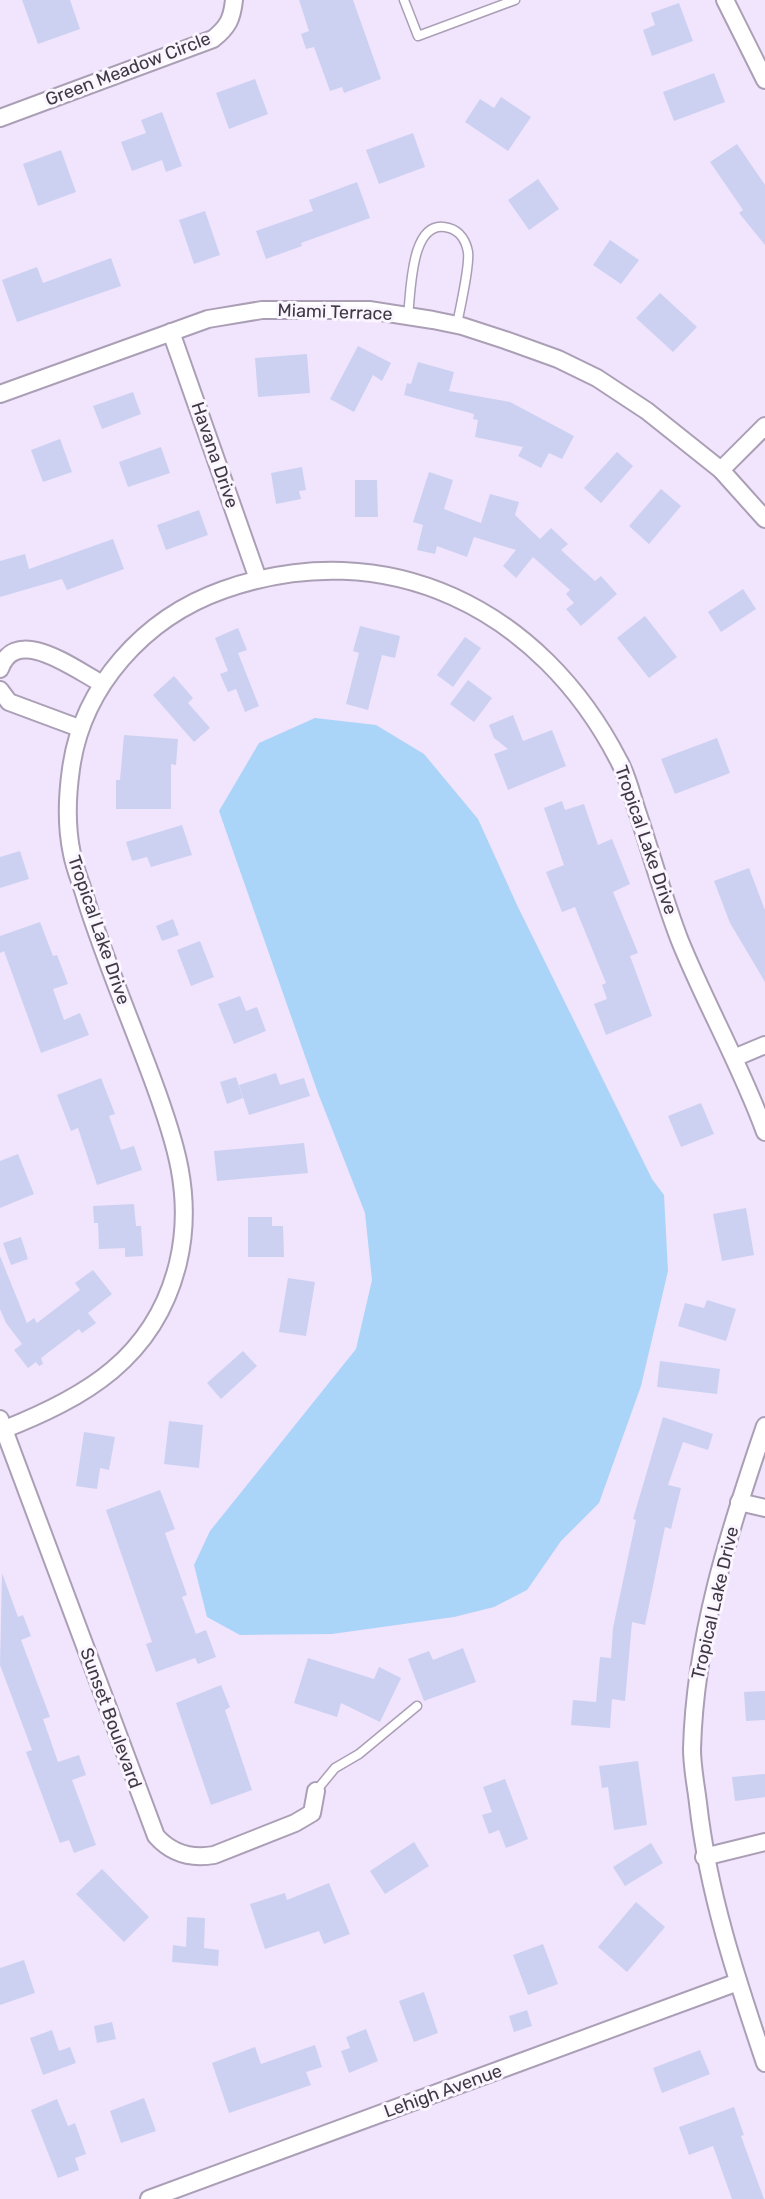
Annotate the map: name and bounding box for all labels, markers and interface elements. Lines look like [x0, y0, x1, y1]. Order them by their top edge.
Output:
street label: Green Meadow Circle [42, 27, 214, 111]
street label: Miami Terrace [277, 299, 393, 325]
street label: Havana Drive [187, 399, 243, 511]
street label: Tropical Lake Drive [610, 762, 682, 918]
street label: Tropical Lake Drive [63, 852, 135, 1008]
street label: Tropical Lake Drive [687, 1524, 743, 1682]
street label: Sunset Boulevard [75, 1645, 147, 1791]
street label: Lehigh Avenue [381, 2059, 505, 2123]

